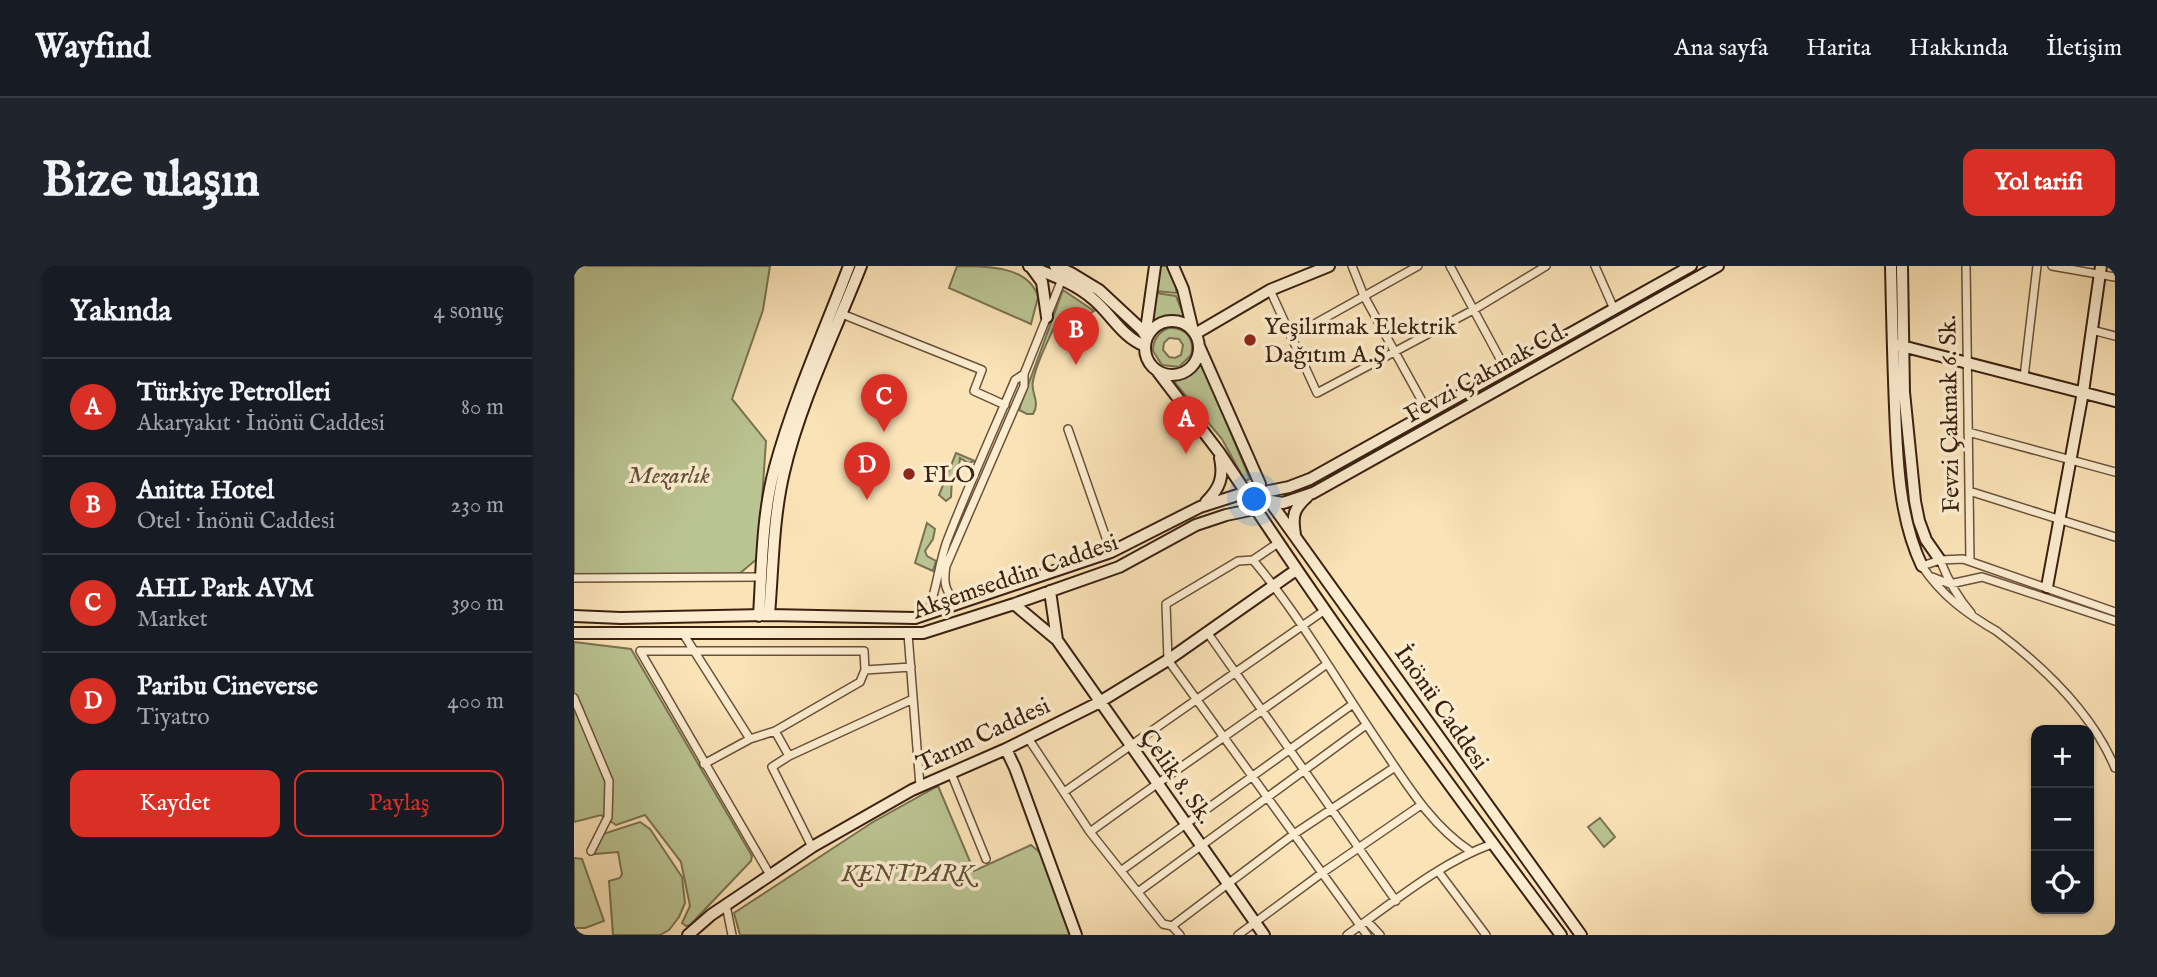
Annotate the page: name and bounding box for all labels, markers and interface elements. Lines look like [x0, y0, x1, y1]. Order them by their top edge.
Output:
text: Wayfind [35, 27, 151, 69]
text: Ana sayfa [1674, 33, 1768, 64]
text: Harita [1806, 33, 1871, 64]
text: Hakkında [1909, 33, 2008, 64]
text: İletişim [2046, 33, 2122, 64]
button: Yol tarifi [1963, 149, 2115, 216]
text: Bize ulaşın [42, 151, 260, 213]
text: Yakında [70, 293, 172, 331]
text: 4 sonuç [433, 297, 504, 326]
pin: B [1053, 307, 1099, 365]
place label: Yeşilırmak Elektrik Dağıtım A.Ş [1264, 312, 1457, 371]
street label: Fevzi Çakmak 6. Sk. [1933, 315, 1968, 513]
street label: Fevzi Çakmak Cd. [1400, 316, 1574, 431]
marker: Yeşilırmak Elektrik Dağıtım A.Ş [1242, 332, 1258, 348]
pin: C [861, 374, 907, 432]
text: Türkiye Petrolleri [137, 376, 331, 409]
text: A [85, 393, 101, 422]
text: 80 m [461, 393, 504, 422]
pin: A [1163, 396, 1209, 454]
text: Akaryakıt · İnönü Caddesi [137, 409, 385, 438]
pin: D [844, 442, 890, 500]
place label: FLO [923, 460, 975, 491]
park label: Mezarlık [628, 461, 710, 492]
marker: FLO [901, 466, 917, 482]
text: Anitta Hotel [137, 474, 274, 507]
your location [1237, 482, 1271, 516]
text: B [85, 491, 101, 520]
text: 230 m [451, 491, 504, 520]
text: Otel · İnönü Caddesi [137, 507, 335, 536]
street label: Akşemseddin Caddesi [908, 528, 1122, 627]
text: AHL Park AVM [137, 572, 314, 605]
text: C [85, 589, 101, 618]
text: 390 m [451, 589, 504, 618]
text: Market [137, 605, 208, 634]
street label: İnönü Caddesi [1386, 639, 1495, 776]
text: Paribu Cineverse [137, 670, 318, 703]
text: D [84, 687, 102, 716]
text: 400 m [447, 687, 504, 716]
street label: Tarım Caddesi [912, 691, 1055, 780]
text: Tiyatro [137, 703, 210, 732]
street label: Çelik 8. Sk. [1132, 723, 1220, 831]
map controls [2031, 725, 2094, 914]
button: + [2031, 725, 2094, 788]
button: Kaydet [70, 770, 280, 837]
button: Paylaş [294, 770, 504, 837]
button: − [2031, 788, 2094, 851]
button: locate [2031, 851, 2094, 914]
park label: KENTPARK [841, 859, 978, 890]

